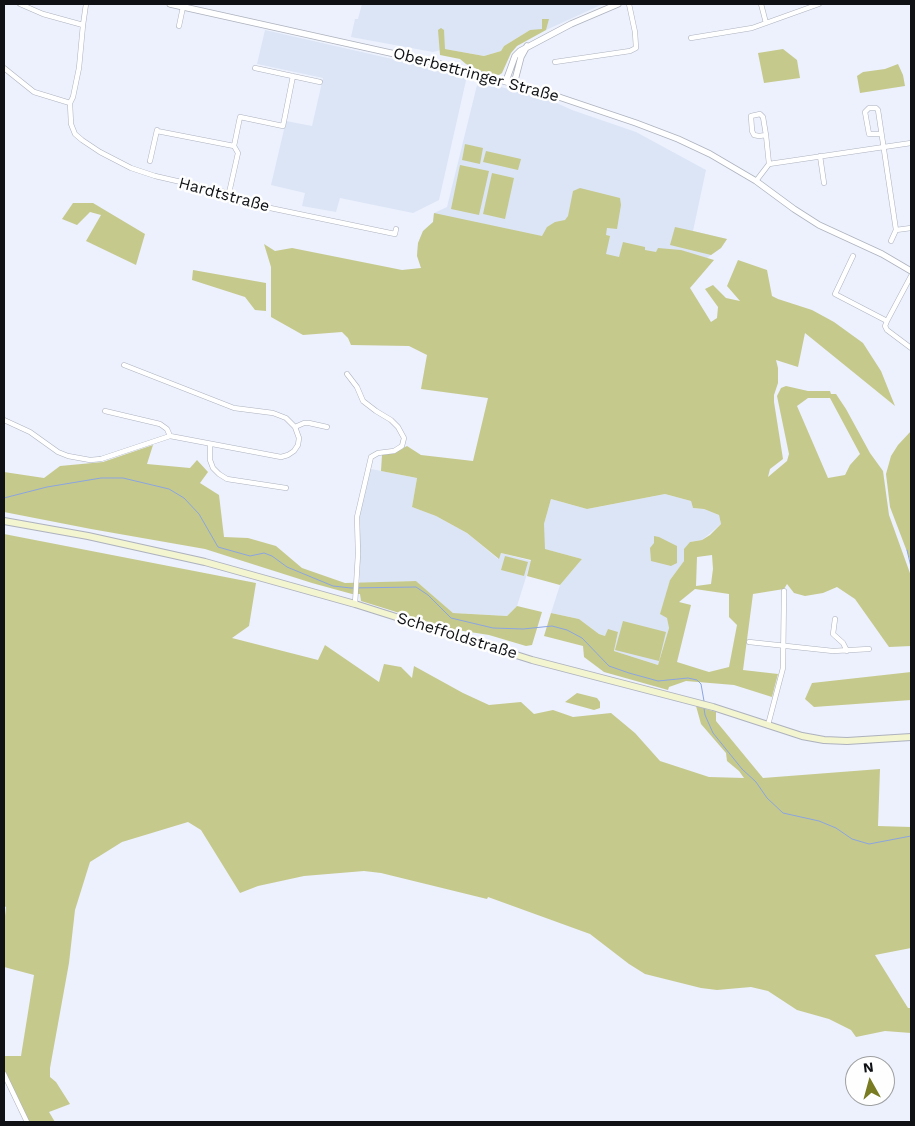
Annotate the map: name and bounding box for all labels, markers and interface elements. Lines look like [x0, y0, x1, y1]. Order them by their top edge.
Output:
street label: Oberbettringer Straße [391, 44, 561, 106]
street label: Hardtstraße [176, 174, 272, 216]
street label: Scheffoldstraße [395, 609, 519, 663]
north arrow [845, 1056, 895, 1106]
text: N [862, 1059, 874, 1076]

